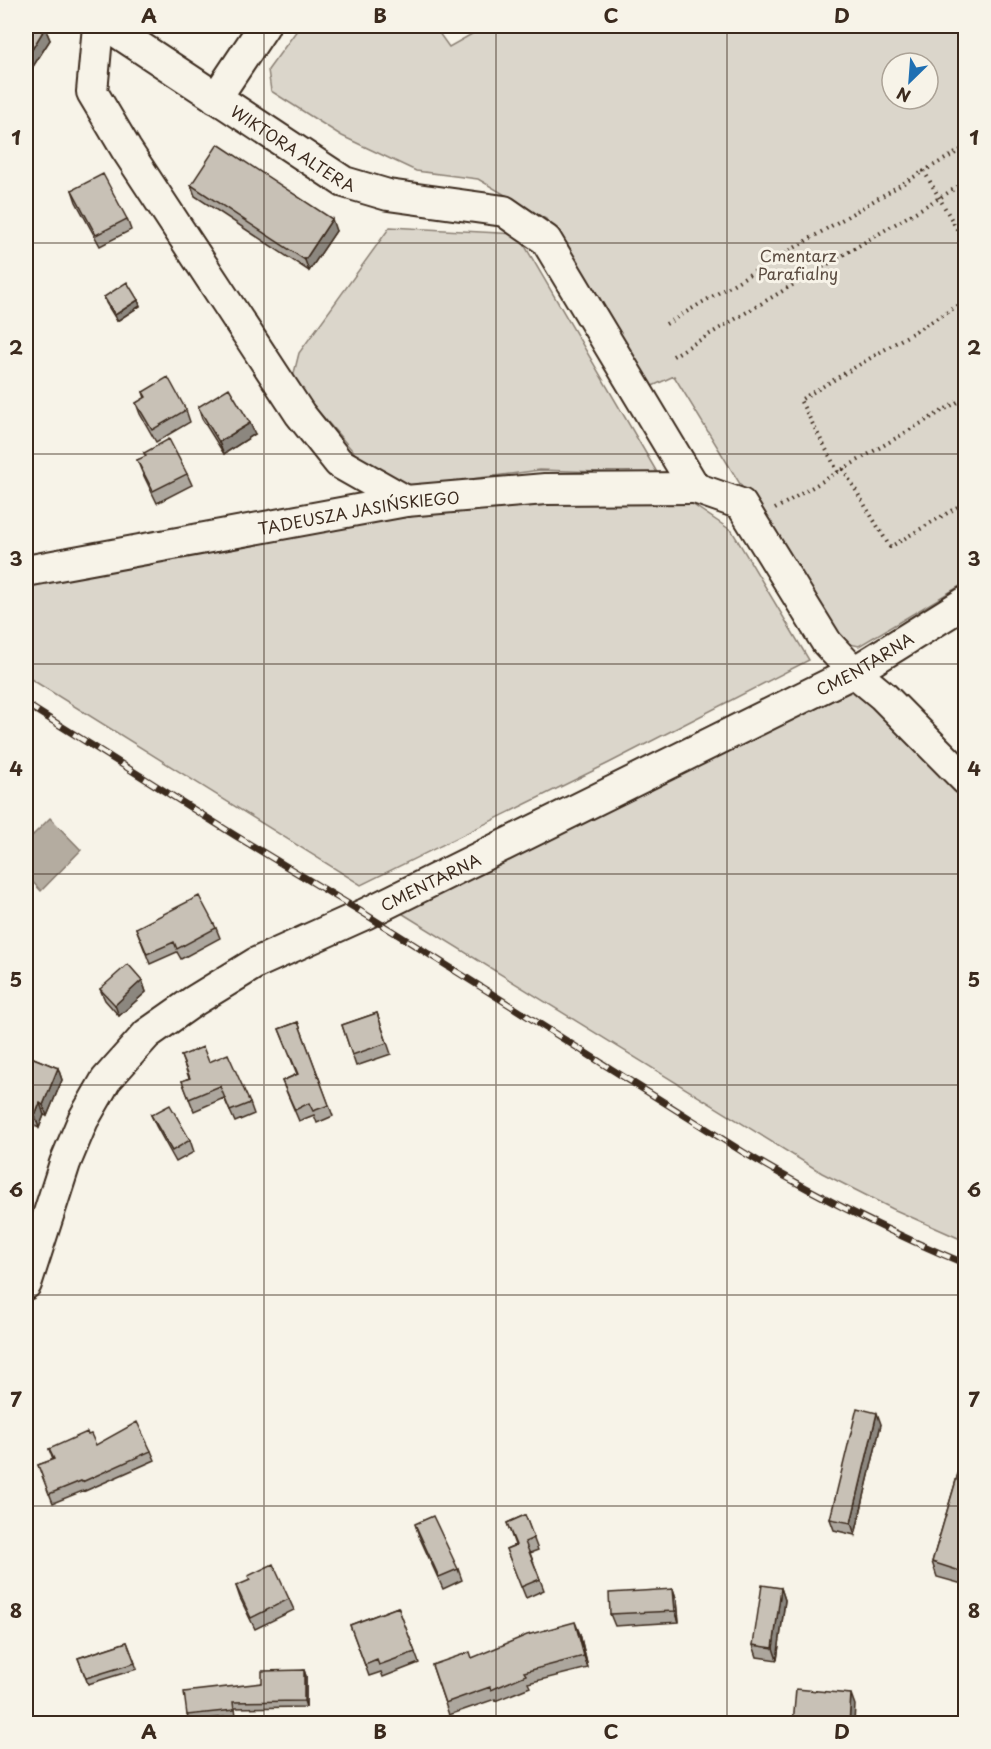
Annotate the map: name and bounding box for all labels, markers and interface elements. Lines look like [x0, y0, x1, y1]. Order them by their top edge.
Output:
text: A [141, 0, 157, 30]
text: B [373, 0, 387, 30]
text: C [603, 0, 619, 30]
text: D [834, 0, 850, 30]
north arrow [880, 51, 940, 111]
text: N [892, 82, 914, 109]
street label: WIKTORA ALTERA [227, 99, 358, 197]
text: 1 [11, 122, 21, 152]
text: 1 [969, 122, 979, 152]
park label: Cmentarz Parafialny [758, 243, 838, 285]
text: 2 [9, 332, 23, 362]
text: 2 [967, 332, 981, 362]
street label: TADEUSZA JASIŃSKIEGO [256, 484, 460, 540]
text: 3 [9, 543, 23, 573]
text: 3 [967, 543, 981, 573]
street label: CMENTARNA [812, 626, 918, 701]
text: 4 [9, 753, 23, 783]
text: 4 [967, 753, 981, 783]
street label: CMENTARNA [376, 847, 485, 917]
text: 5 [10, 964, 22, 994]
text: 5 [968, 964, 980, 994]
text: 6 [9, 1174, 23, 1204]
text: 6 [967, 1174, 981, 1204]
text: 7 [10, 1384, 22, 1414]
text: 7 [968, 1384, 980, 1414]
text: 8 [10, 1595, 22, 1625]
text: 8 [968, 1595, 980, 1625]
text: A [141, 1716, 157, 1746]
text: B [373, 1716, 387, 1746]
text: C [603, 1716, 619, 1746]
text: D [834, 1716, 850, 1746]

